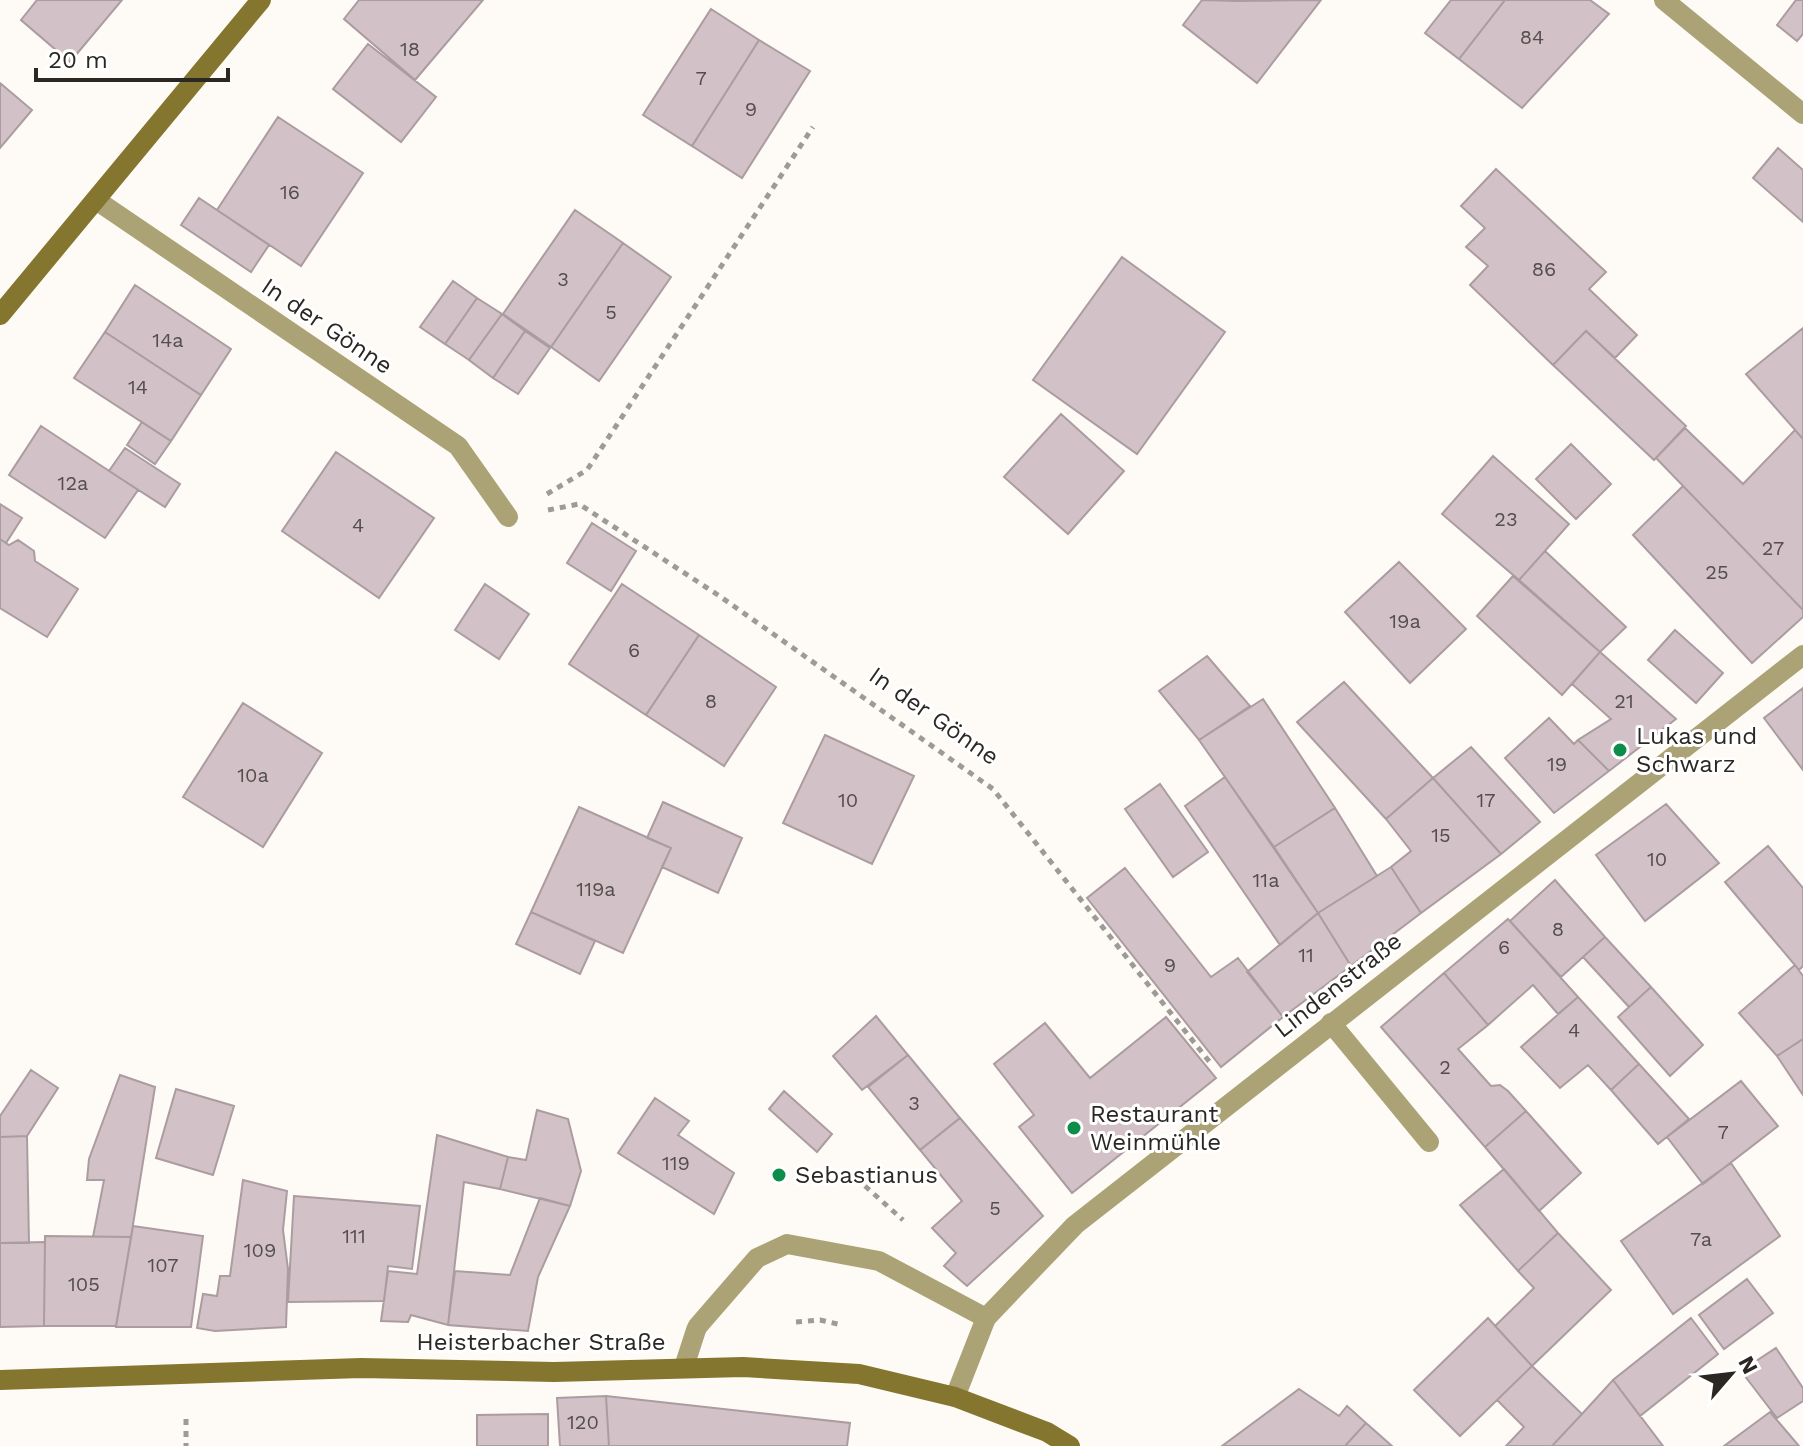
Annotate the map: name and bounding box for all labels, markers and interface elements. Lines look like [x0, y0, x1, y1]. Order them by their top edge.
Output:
house number: 84 [1520, 25, 1544, 49]
scale bar [36, 32, 228, 82]
house number: 18 [400, 37, 420, 61]
text: 20 m [48, 46, 108, 74]
house number: 7 [695, 66, 707, 90]
house number: 9 [745, 97, 757, 121]
house number: 16 [280, 180, 300, 204]
house number: 86 [1532, 257, 1556, 281]
house number: 3 [557, 267, 569, 291]
street label: In der Gönne [256, 272, 398, 380]
house number: 5 [605, 300, 617, 324]
house number: 14a [152, 328, 184, 352]
house number: 14 [128, 375, 148, 399]
house number: 12a [58, 471, 88, 495]
house number: 23 [1494, 507, 1518, 531]
house number: 4 [352, 513, 364, 537]
house number: 27 [1762, 536, 1784, 560]
house number: 25 [1705, 560, 1729, 584]
house number: 19a [1389, 609, 1421, 633]
house number: 6 [628, 638, 640, 662]
street label: In der Gönne [864, 661, 1004, 771]
house number: 8 [705, 689, 717, 713]
house number: 21 [1614, 689, 1634, 713]
place label: Lukas und Schwarz [1636, 722, 1757, 778]
marker: Lukas und Schwarz [1611, 741, 1629, 759]
house number: 19 [1547, 752, 1567, 776]
house number: 10a [237, 763, 269, 787]
house number: 10 [838, 788, 858, 812]
house number: 17 [1476, 788, 1496, 812]
house number: 15 [1431, 823, 1451, 847]
house number: 10 [1647, 847, 1667, 871]
house number: 11a [1253, 868, 1279, 892]
house number: 119a [576, 877, 616, 901]
house number: 8 [1552, 917, 1564, 941]
street label: Lindenstraße [1269, 927, 1407, 1043]
house number: 6 [1498, 935, 1510, 959]
house number: 11 [1298, 943, 1314, 967]
house number: 9 [1164, 953, 1176, 977]
house number: 4 [1568, 1018, 1580, 1042]
house number: 2 [1439, 1055, 1451, 1079]
house number: 3 [908, 1091, 920, 1115]
place label: Restaurant Weinmühle [1090, 1100, 1221, 1156]
marker: Restaurant Weinmühle [1065, 1119, 1083, 1137]
house number: 7 [1717, 1120, 1729, 1144]
house number: 119 [662, 1151, 690, 1175]
place label: Sebastianus [795, 1161, 938, 1189]
marker: Sebastianus [770, 1166, 788, 1184]
house number: 5 [989, 1196, 1001, 1220]
house number: 111 [342, 1224, 366, 1248]
house number: 7a [1690, 1227, 1712, 1251]
house number: 109 [244, 1238, 276, 1262]
house number: 107 [147, 1253, 179, 1277]
house number: 105 [68, 1272, 100, 1296]
street label: Heisterbacher Straße [416, 1328, 666, 1356]
north arrow [1691, 1334, 1771, 1414]
text: N [1733, 1352, 1763, 1378]
house number: 120 [567, 1410, 599, 1434]

